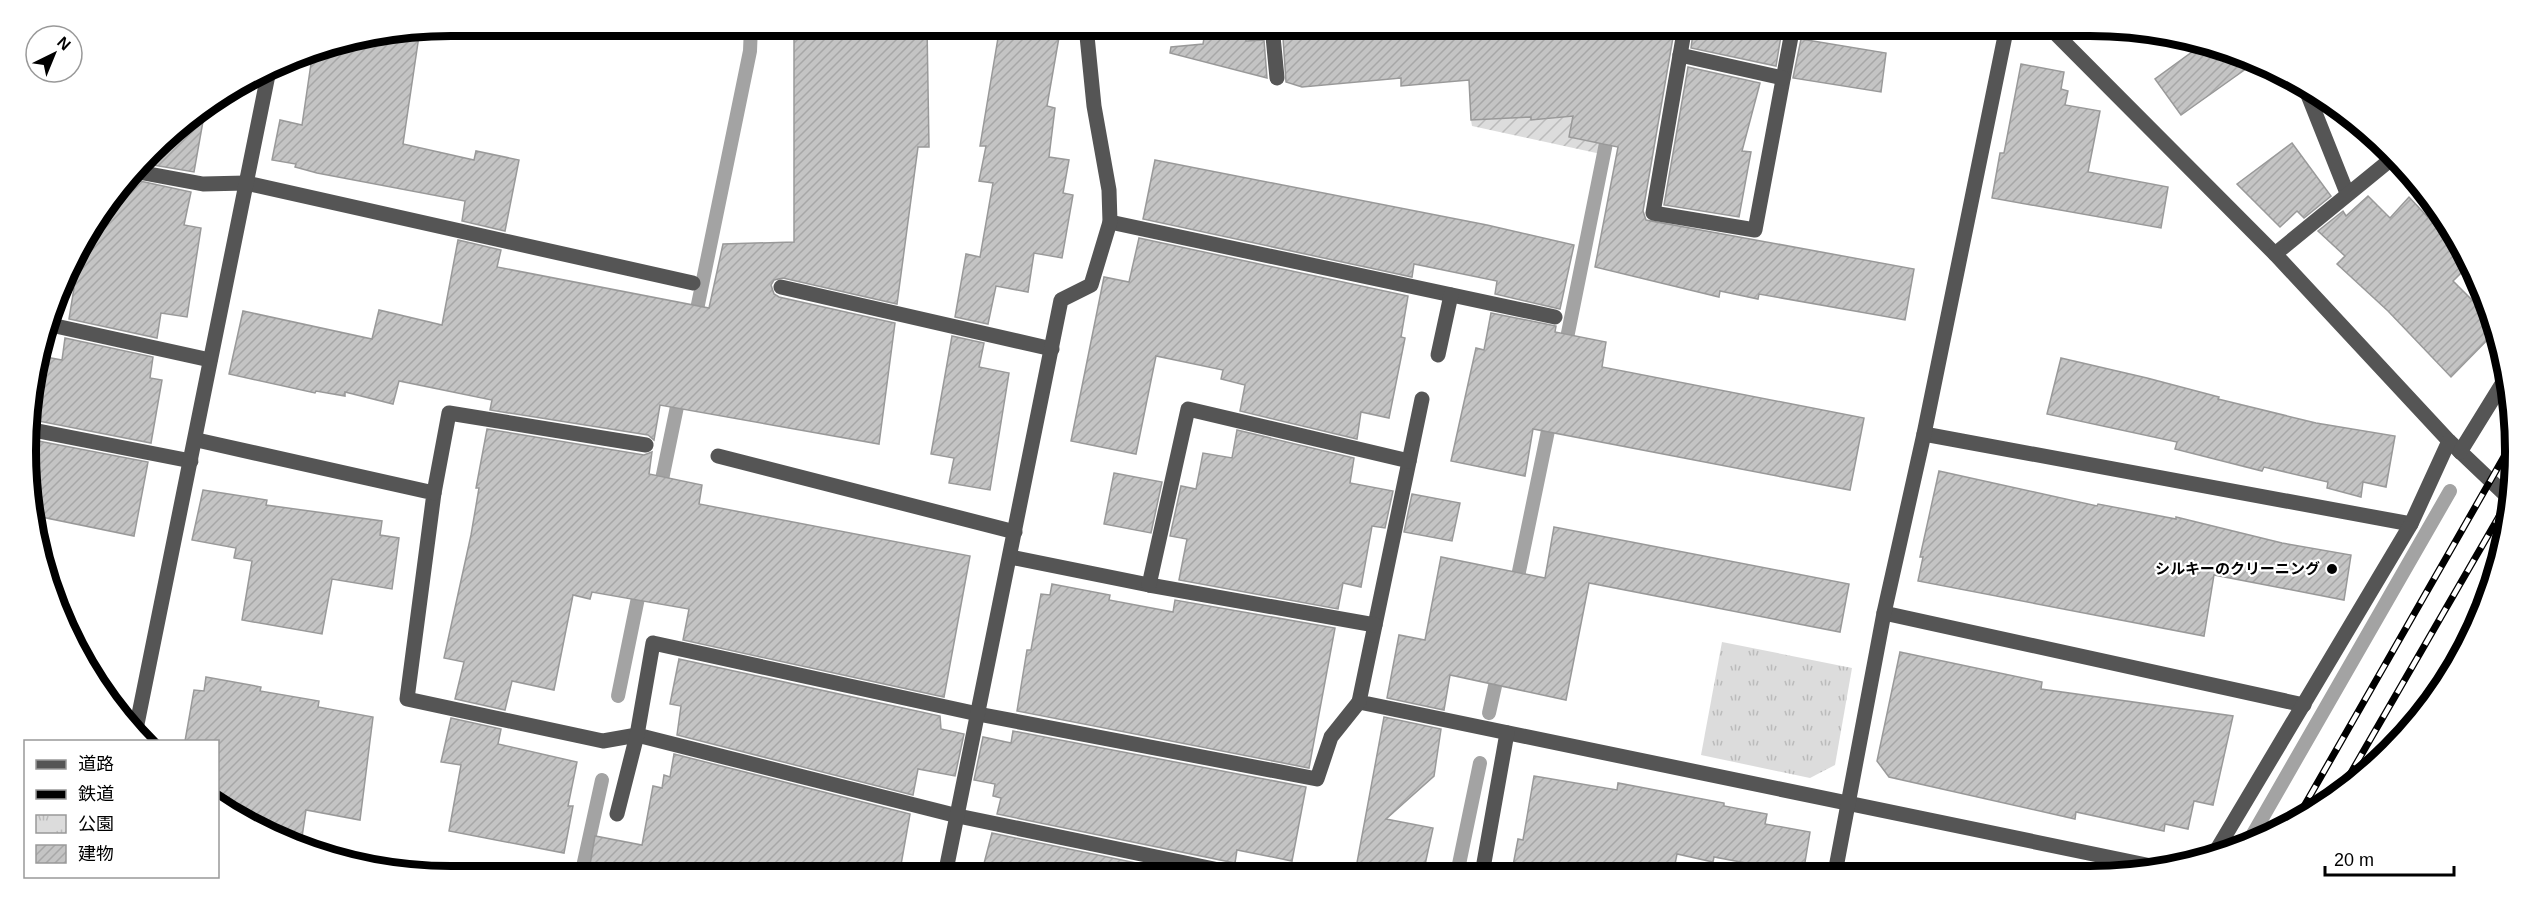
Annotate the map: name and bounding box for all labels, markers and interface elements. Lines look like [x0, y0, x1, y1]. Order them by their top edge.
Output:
north arrow [24, 24, 84, 84]
text: N [54, 33, 74, 54]
place label: シルキーのクリーニング [2155, 560, 2320, 577]
marker: シルキーのクリーニング [2325, 562, 2339, 576]
legend [24, 740, 219, 878]
text: 道路 [78, 754, 114, 774]
text: 鉄道 [78, 784, 114, 804]
text: 公園 [78, 814, 114, 834]
scale bar [2325, 839, 2454, 877]
text: 建物 [78, 844, 114, 864]
text: 20 m [2334, 850, 2374, 870]

